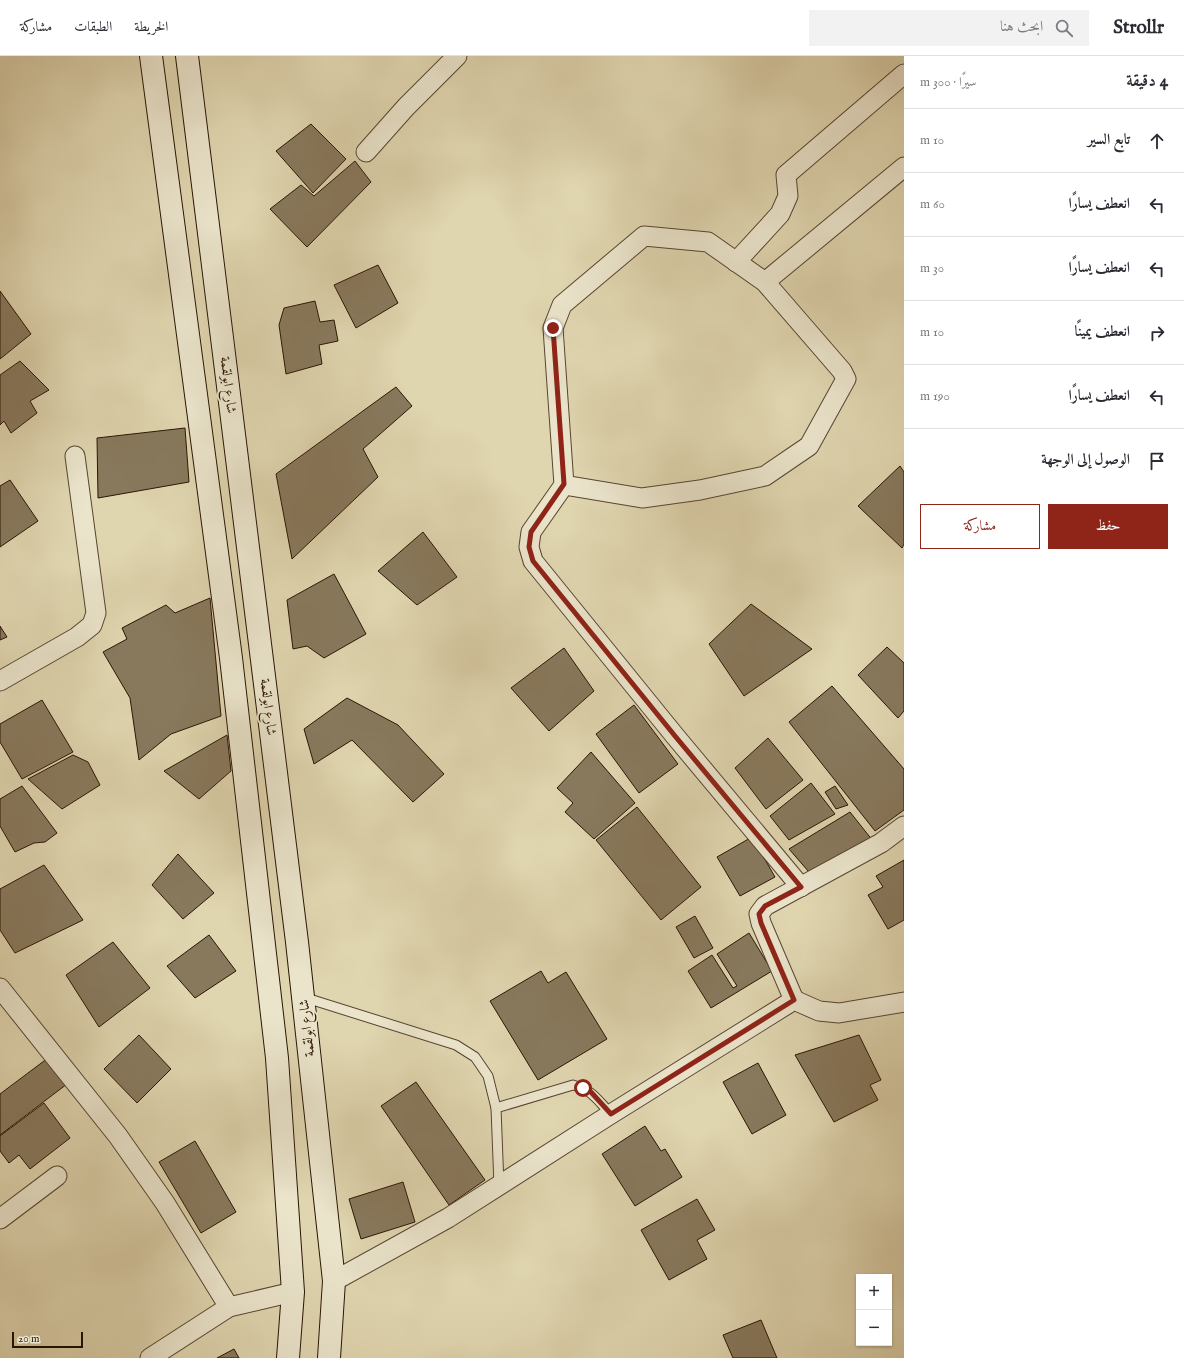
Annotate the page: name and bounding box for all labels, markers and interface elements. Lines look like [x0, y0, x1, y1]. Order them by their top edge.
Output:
search box [809, 10, 1089, 46]
text: Strollr [1113, 16, 1164, 40]
text: ابحث هنا [1000, 17, 1043, 36]
icon: search [1053, 17, 1075, 39]
text: مشاركة [20, 18, 52, 36]
text: الطبقات [74, 18, 112, 36]
text: الخريطة [134, 18, 168, 36]
text: 4 دقيقة [1126, 71, 1168, 92]
text: سيرًا · 300 m [920, 74, 976, 91]
text: تابع السير [1088, 130, 1130, 149]
icon: ahead [1146, 130, 1168, 152]
text: 10 m [920, 132, 944, 149]
text: انعطف يسارًا [1068, 194, 1130, 213]
icon: left [1146, 194, 1168, 216]
text: 60 m [920, 196, 945, 213]
text: انعطف يسارًا [1068, 258, 1130, 277]
icon: left [1146, 258, 1168, 280]
text: 30 m [920, 260, 944, 277]
route end [544, 319, 562, 337]
text: انعطف يمينًا [1074, 322, 1130, 341]
icon: right [1146, 322, 1168, 344]
text: 10 m [920, 324, 944, 341]
street label: شارع ابولقمة [214, 355, 240, 415]
text: انعطف يسارًا [1068, 386, 1130, 405]
icon: left [1146, 386, 1168, 408]
text: 190 m [920, 388, 950, 405]
text: الوصول إلى الوجهة [1041, 450, 1130, 469]
icon: arrive [1146, 450, 1168, 472]
button: مشاركة [920, 504, 1040, 549]
button: حفظ [1048, 504, 1168, 549]
street label: شارع ابولقمة [254, 677, 280, 737]
street label: شارع ابولقمة [295, 998, 321, 1057]
route start [574, 1079, 592, 1097]
map controls [856, 1274, 892, 1346]
button: + [856, 1274, 892, 1310]
button: − [856, 1310, 892, 1346]
scale bar [12, 1330, 83, 1349]
text: 20 m [18, 1332, 39, 1346]

